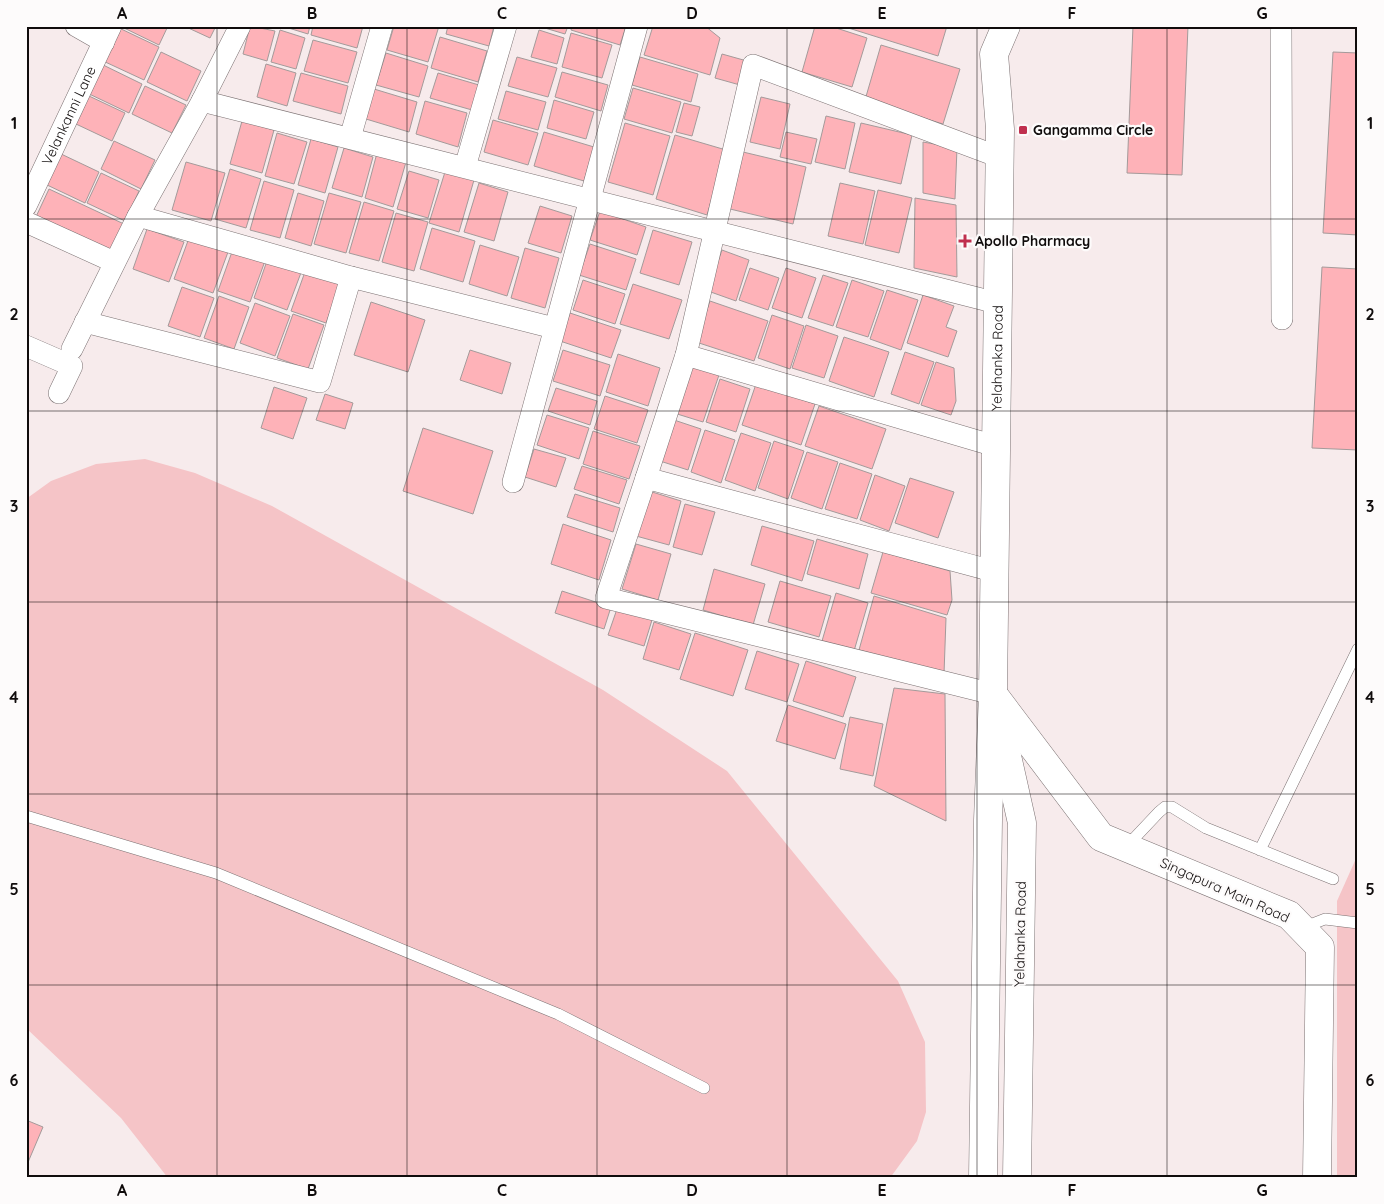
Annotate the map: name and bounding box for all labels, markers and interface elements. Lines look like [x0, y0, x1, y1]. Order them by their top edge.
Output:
text: A [117, 3, 128, 23]
text: B [307, 3, 317, 23]
text: C [497, 3, 507, 23]
text: D [686, 3, 698, 23]
text: E [877, 3, 887, 23]
text: F [1068, 3, 1077, 23]
text: G [1256, 3, 1268, 23]
street label: Velankanni Lane [38, 63, 100, 168]
text: 1 [11, 113, 17, 133]
text: 1 [1367, 113, 1373, 133]
place label: Gangamma Circle [1033, 121, 1153, 139]
marker: Gangamma Circle [1017, 124, 1029, 136]
place label: Apollo Pharmacy [975, 232, 1090, 250]
marker: Apollo Pharmacy [959, 235, 971, 247]
text: 2 [9, 304, 19, 324]
text: 2 [1365, 304, 1375, 324]
street label: Yelahanka Road [988, 305, 1007, 411]
text: 3 [10, 496, 18, 516]
text: 3 [1366, 496, 1374, 516]
text: 4 [9, 687, 19, 707]
text: 4 [1365, 687, 1375, 707]
street label: Singapura Main Road [1157, 853, 1293, 927]
text: 5 [9, 879, 19, 899]
text: 5 [1365, 879, 1375, 899]
street label: Yelahanka Road [1010, 881, 1030, 987]
text: 6 [10, 1070, 19, 1090]
text: 6 [1366, 1070, 1375, 1090]
text: A [117, 1180, 128, 1200]
text: B [307, 1180, 317, 1200]
text: C [497, 1180, 507, 1200]
text: D [686, 1180, 698, 1200]
text: E [877, 1180, 887, 1200]
text: F [1068, 1180, 1077, 1200]
text: G [1256, 1180, 1268, 1200]

